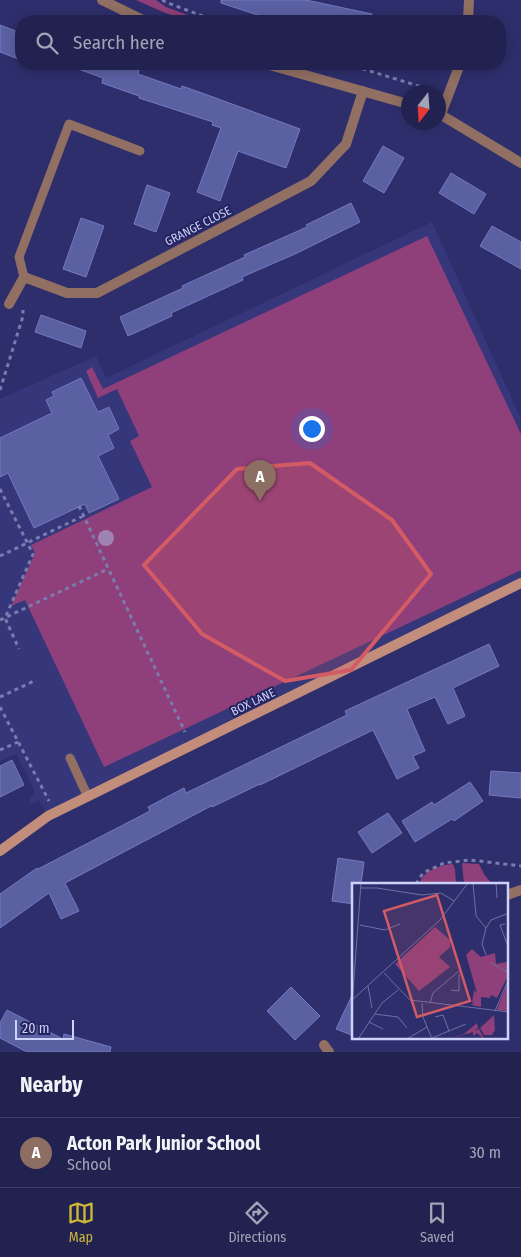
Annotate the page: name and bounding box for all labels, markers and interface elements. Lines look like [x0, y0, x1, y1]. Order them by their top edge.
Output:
search box [15, 15, 506, 70]
icon: search [33, 29, 61, 57]
text: Search here [73, 31, 165, 54]
north arrow [401, 85, 446, 130]
street label: GRANGE CLOSE [163, 203, 234, 249]
your location [299, 416, 325, 442]
pin: A [244, 460, 276, 501]
street label: BOX LANE [229, 685, 278, 719]
inset map [352, 883, 508, 1040]
scale bar [15, 1017, 74, 1040]
text: 20 m [22, 1020, 50, 1037]
text: Nearby [20, 1072, 82, 1098]
text: Acton Park Junior School [67, 1132, 260, 1155]
text: A [32, 1143, 40, 1162]
text: 30 m [469, 1143, 501, 1162]
text: School [67, 1155, 111, 1174]
tab: Map [67, 1199, 95, 1246]
tab: Directions [228, 1199, 286, 1246]
tab: Saved [420, 1199, 454, 1246]

